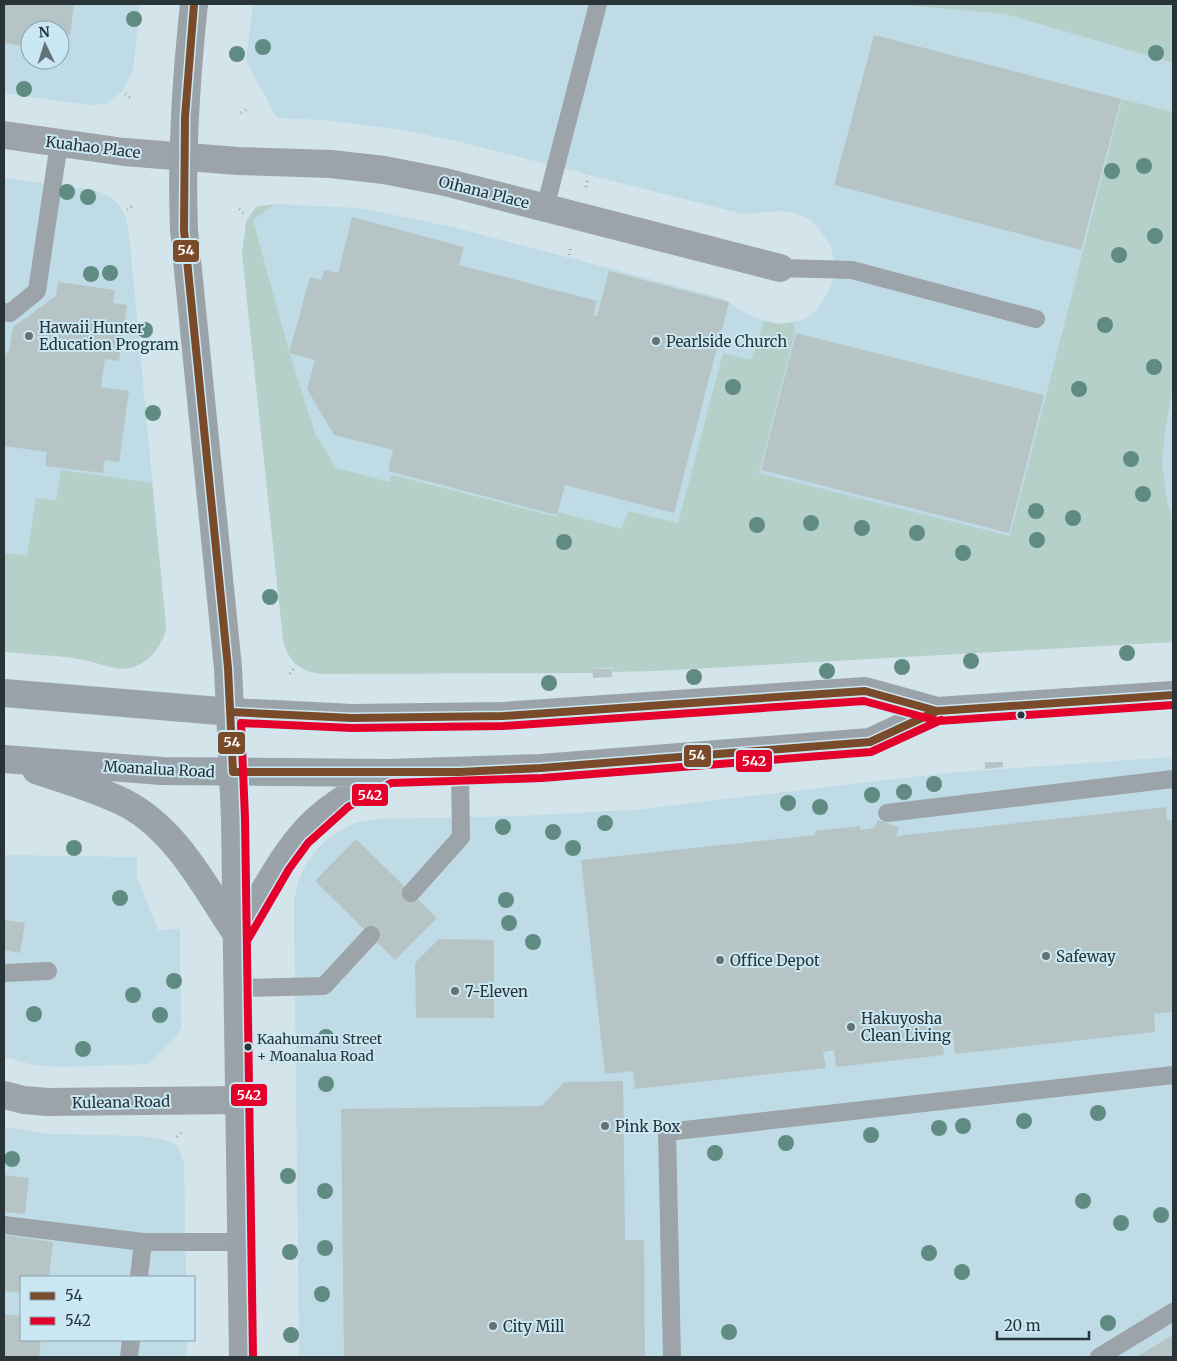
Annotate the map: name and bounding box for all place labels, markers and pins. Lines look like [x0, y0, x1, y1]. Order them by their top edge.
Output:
place label: Hawaii Hunter Education Program [39, 318, 179, 354]
marker: Hawaii Hunter Education Program [23, 330, 35, 342]
place label: Pearlside Church [666, 332, 787, 351]
marker: Pearlside Church [650, 335, 662, 347]
unlabelled marker [1016, 710, 1026, 720]
place label: Safeway [1056, 947, 1116, 966]
marker: Safeway [1040, 950, 1052, 962]
place label: Office Depot [730, 951, 820, 970]
marker: Office Depot [714, 954, 726, 966]
place label: 7-Eleven [465, 982, 528, 1001]
marker: 7-Eleven [449, 985, 461, 997]
place label: Hakuyosha Clean Living [861, 1009, 951, 1045]
marker: Hakuyosha Clean Living [845, 1021, 857, 1033]
place label: Kaahumanu Street + Moanalua Road [257, 1030, 383, 1065]
marker: Kaahumanu Street + Moanalua Road [243, 1042, 253, 1052]
place label: Pink Box [615, 1117, 680, 1136]
marker: Pink Box [599, 1120, 611, 1132]
place label: City Mill [503, 1317, 565, 1336]
marker: City Mill [487, 1320, 499, 1332]

